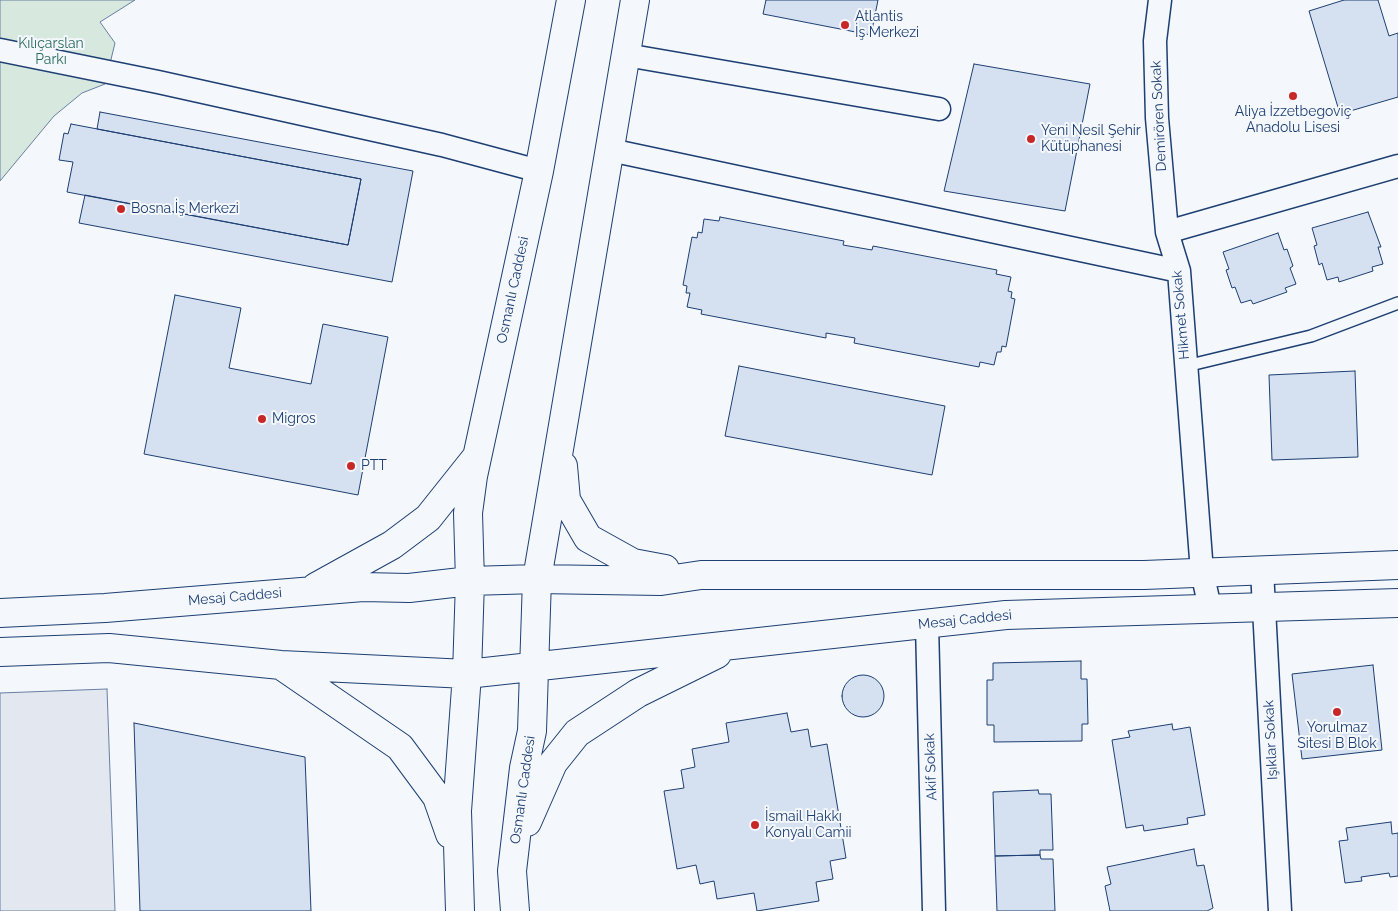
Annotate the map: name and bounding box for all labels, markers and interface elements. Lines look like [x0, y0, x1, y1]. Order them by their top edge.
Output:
place label: Atlantis İş Merkezi [855, 9, 919, 41]
marker: Atlantis İş Merkezi [839, 19, 851, 31]
park label: Kılıçarslan Parkı [18, 36, 84, 68]
street label: Demirören Sokak [1148, 60, 1170, 172]
marker: Aliya İzzetbegoviç Anadolu Lisesi [1287, 90, 1299, 102]
place label: Aliya İzzetbegoviç Anadolu Lisesi [1235, 104, 1351, 136]
place label: Yeni Nesil Şehir Kütüphanesi [1041, 123, 1141, 156]
marker: Yeni Nesil Şehir Kütüphanesi [1025, 133, 1037, 145]
place label: Bosna İş Merkezi [131, 201, 239, 217]
marker: Bosna İş Merkezi [115, 203, 127, 215]
street label: Osmanlı Caddesi [493, 235, 533, 345]
street label: Hikmet Sokak [1169, 270, 1193, 360]
place label: Migros [272, 411, 316, 427]
marker: Migros [256, 413, 268, 425]
place label: PTT [361, 458, 387, 474]
marker: PTT [345, 460, 357, 472]
street label: Mesaj Caddesi [187, 585, 283, 609]
street label: Mesaj Caddesi [917, 607, 1013, 633]
street label: Işıklar Sokak [1261, 700, 1281, 780]
marker: Yorulmaz Sitesi B Blok [1331, 706, 1343, 718]
place label: Yorulmaz Sitesi B Blok [1297, 720, 1377, 752]
street label: Akif Sokak [921, 733, 941, 801]
street label: Osmanlı Caddesi [507, 735, 539, 845]
place label: İsmail Hakkı Konyalı Camii [765, 809, 852, 842]
marker: İsmail Hakkı Konyalı Camii [749, 819, 761, 831]

